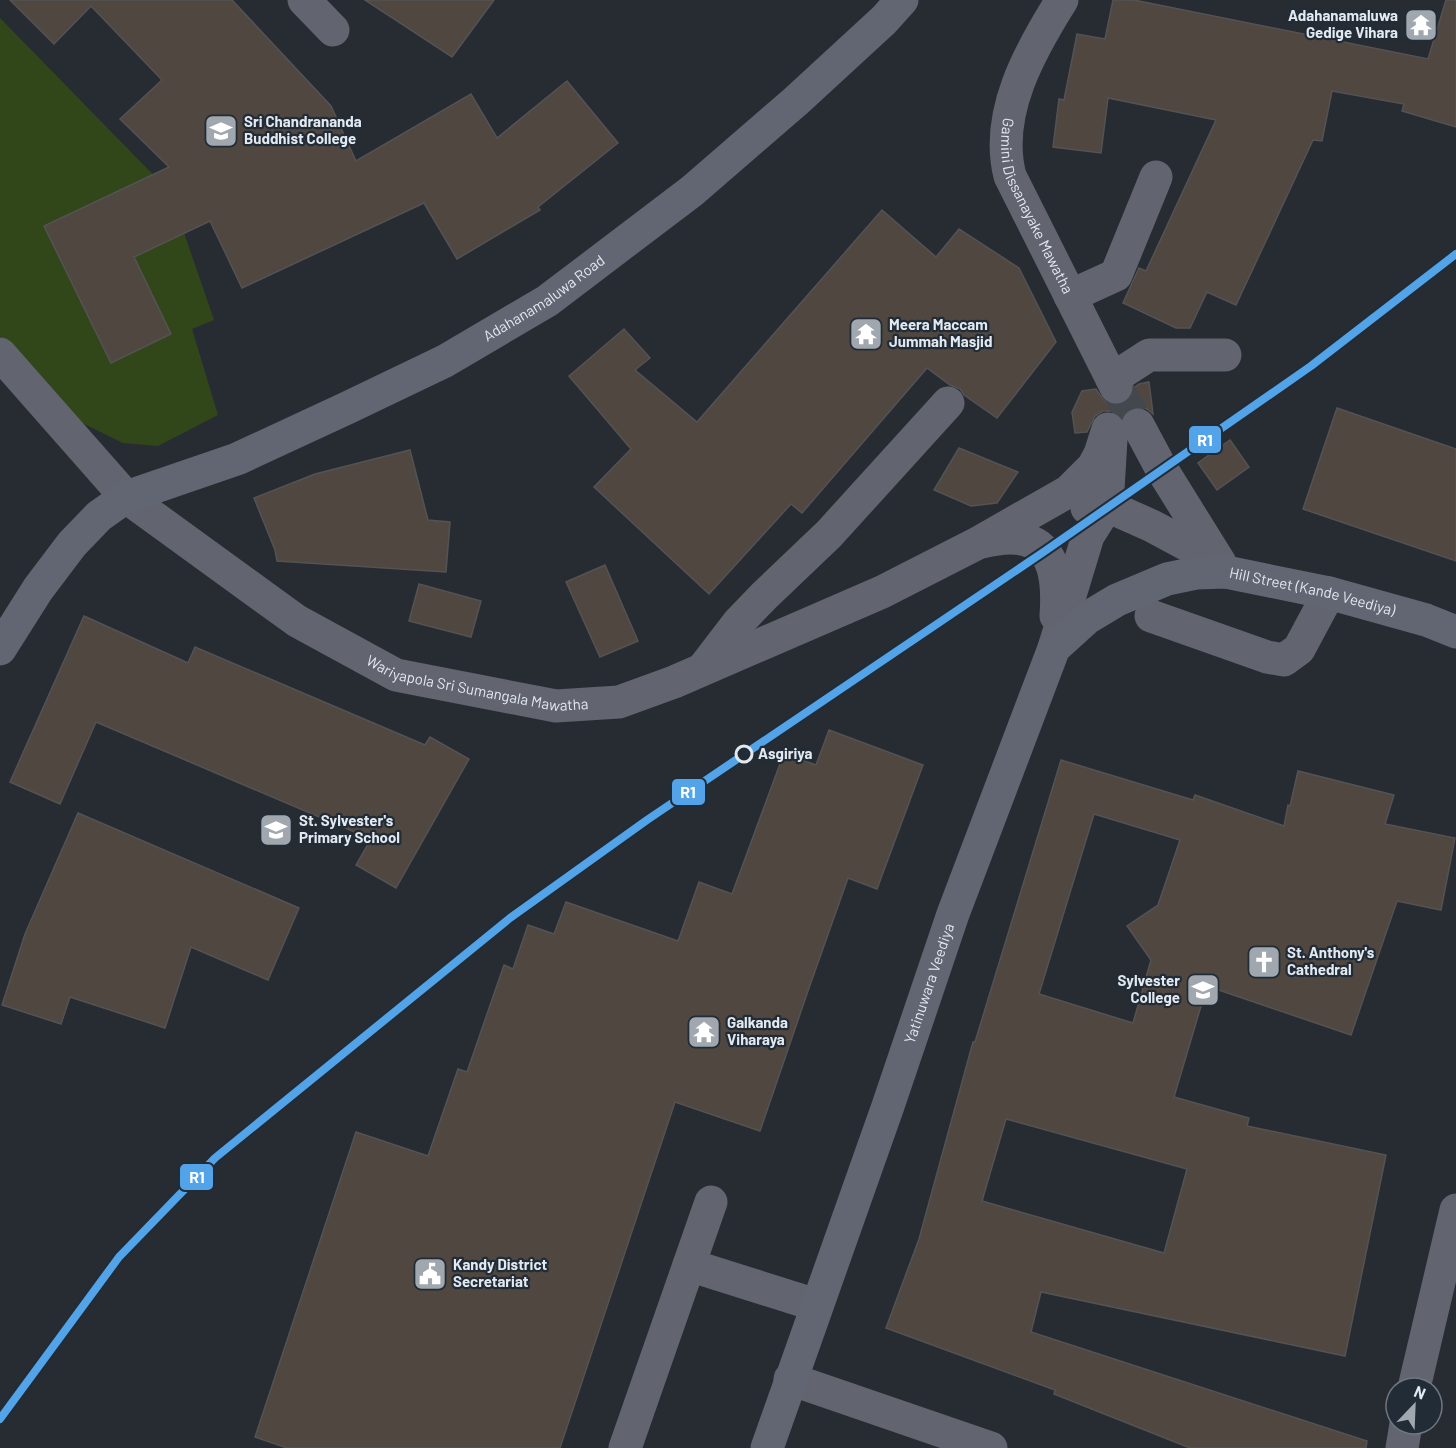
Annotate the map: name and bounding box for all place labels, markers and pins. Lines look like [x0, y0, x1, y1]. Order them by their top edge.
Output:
place label: Adahanamaluwa Gedige Vihara [1288, 6, 1398, 41]
temple icon: Adahanamaluwa Gedige Vihara [1403, 7, 1439, 43]
place label: Sri Chandrananda Buddhist College [244, 112, 362, 147]
school or university icon: Sri Chandrananda Buddhist College [203, 113, 239, 149]
place label: Meera Maccam Jummah Masjid [889, 315, 992, 350]
temple icon: Meera Maccam Jummah Masjid [848, 316, 884, 352]
place label: Asgiriya [758, 744, 812, 762]
marker: Asgiriya [735, 745, 753, 763]
place label: St. Sylvester's Primary School [299, 811, 400, 846]
school or university icon: St. Sylvester's Primary School [258, 812, 294, 848]
place label: St. Anthony's Cathedral [1287, 943, 1375, 978]
church icon: St. Anthony's Cathedral [1246, 944, 1282, 980]
place label: Sylvester College [1117, 971, 1180, 1006]
school or university icon: Sylvester College [1185, 972, 1221, 1008]
place label: Galkanda Viharaya [727, 1013, 788, 1048]
temple icon: Galkanda Viharaya [686, 1014, 722, 1050]
place label: Kandy District Secretariat [453, 1255, 547, 1290]
public building icon: Kandy District Secretariat [412, 1256, 448, 1292]

